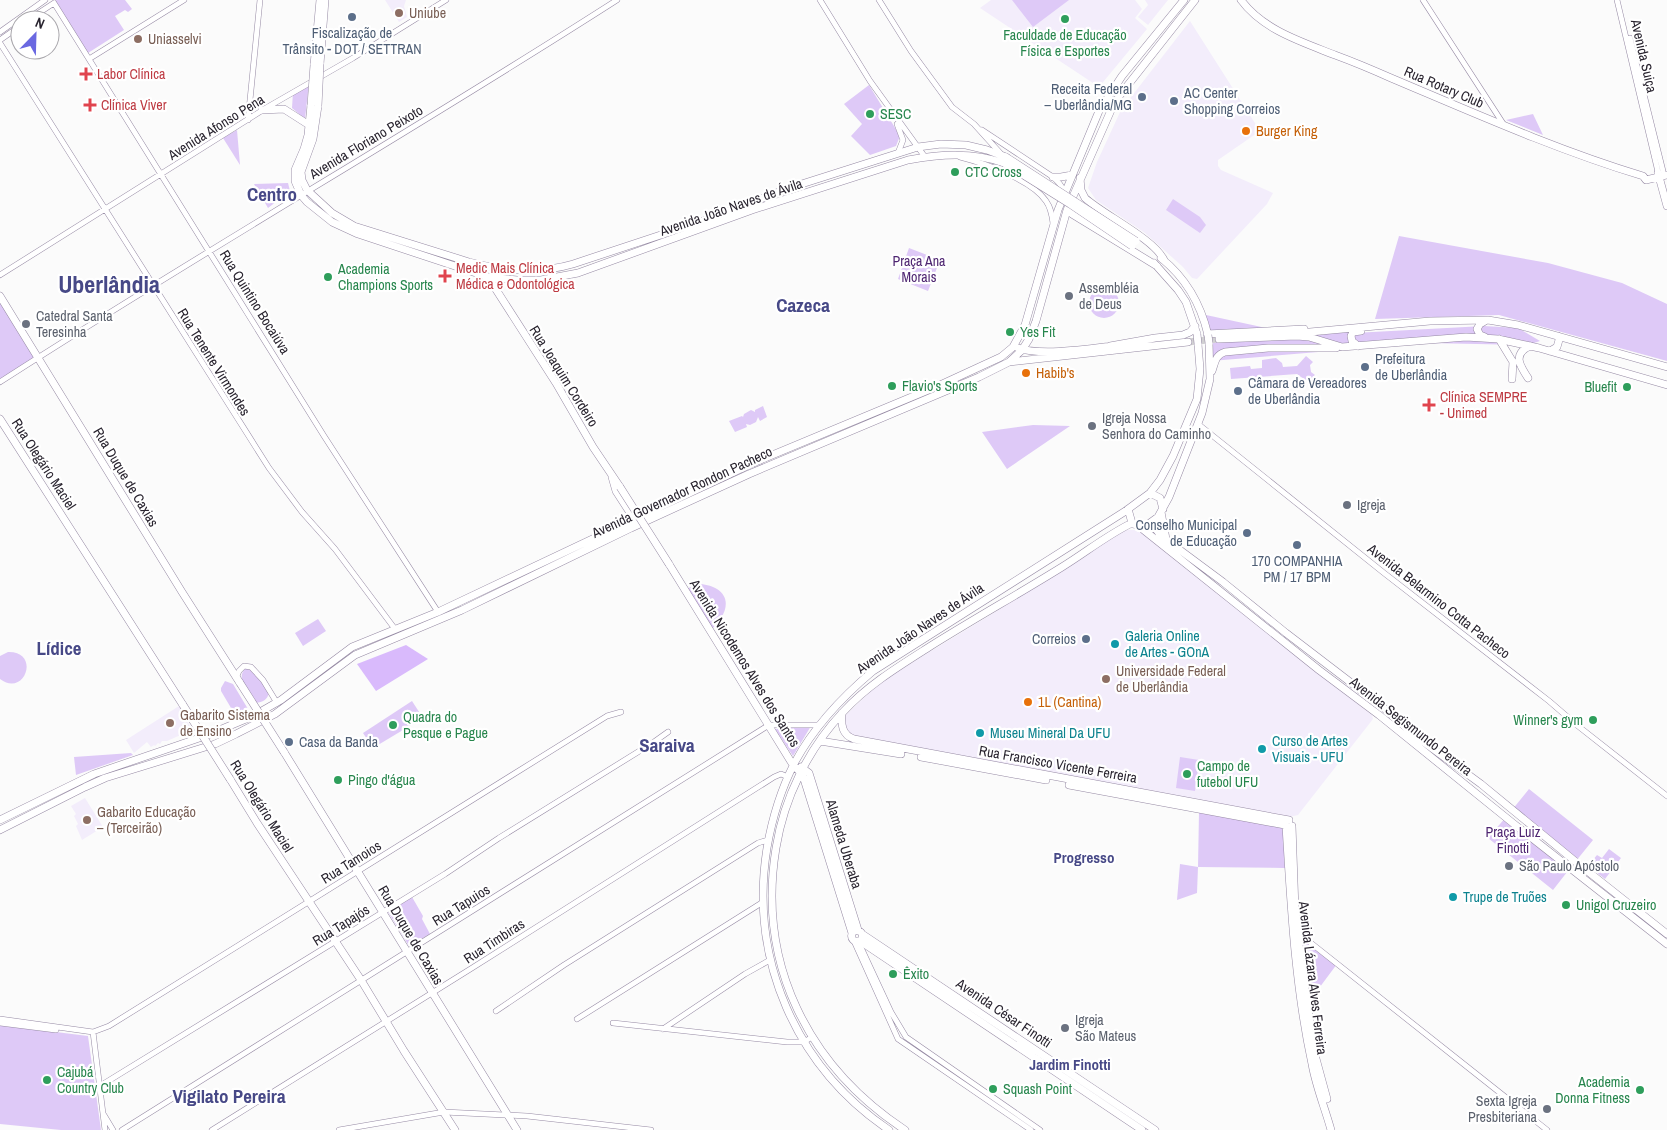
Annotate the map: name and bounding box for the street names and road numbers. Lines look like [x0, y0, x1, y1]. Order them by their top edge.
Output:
street label: Avenida Suiça [1627, 17, 1661, 95]
street label: Rua Rotary Club [1401, 62, 1487, 112]
street label: Avenida Afonso Pena [164, 90, 268, 164]
street label: Avenida Floriano Peixoto [305, 101, 426, 184]
street label: Avenida João Naves de Ávila [656, 174, 805, 240]
street label: Rua Quintino Bocaiúva [216, 247, 295, 358]
street label: Rua Tenente Virmondes [174, 305, 254, 419]
street label: Rua Joaquim Cordeiro [526, 322, 602, 430]
street label: Rua Olegário Maciel [8, 415, 80, 513]
street label: Rua Duque de Caxias [89, 424, 163, 530]
street label: Avenida Governador Rondon Pacheco [588, 442, 775, 542]
street label: Avenida Belarmino Cotta Pacheco [1363, 539, 1514, 662]
street label: Avenida Nicodemos Alves dos Santos [685, 575, 804, 750]
street label: Avenida João Naves de Ávila [852, 578, 988, 678]
street label: Avenida Segismundo Pereira [1345, 672, 1476, 780]
street label: Rua Francisco Vicente Ferreira [978, 741, 1139, 787]
street label: Rua Olegário Maciel [226, 757, 298, 855]
street label: Alameda Uberaba [822, 796, 866, 891]
street label: Rua Tamoios [318, 836, 385, 888]
street label: Rua Tapuios [429, 880, 493, 930]
street label: Rua Duque de Caxias [374, 882, 448, 988]
street label: Avenida Lázara Alves Ferreira [1295, 899, 1331, 1056]
street label: Rua Tapajós [309, 900, 373, 950]
street label: Rua Timbiras [460, 914, 528, 967]
street label: Avenida César Finotti [952, 974, 1055, 1052]

